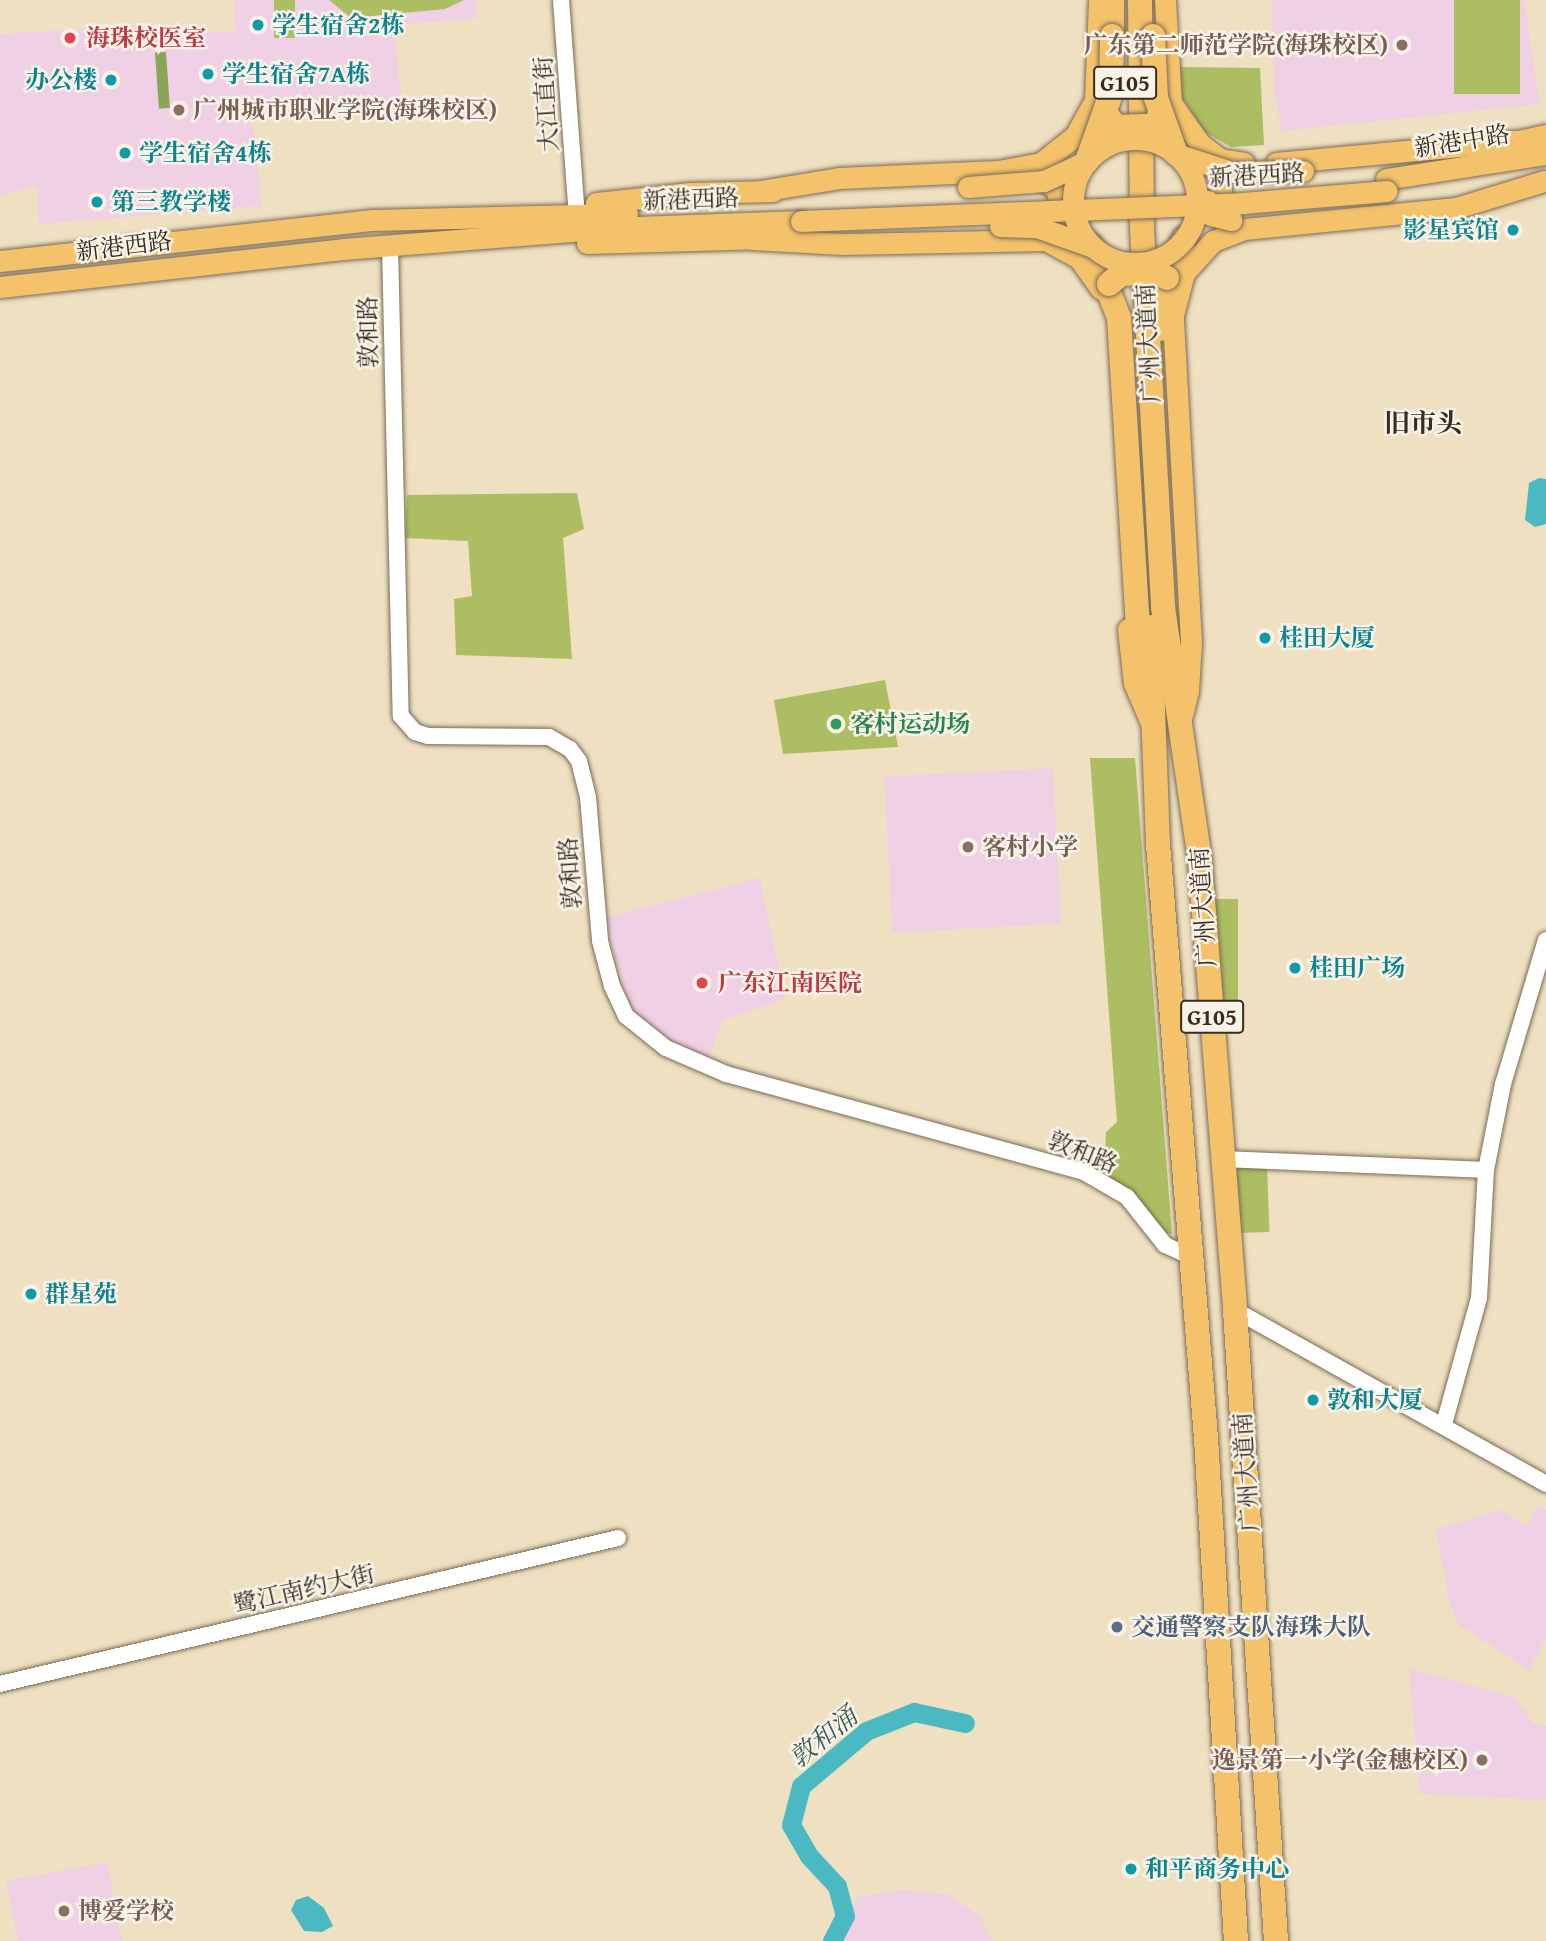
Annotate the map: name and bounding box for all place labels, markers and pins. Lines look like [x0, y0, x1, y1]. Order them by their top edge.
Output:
place label: 学生宿舍2栋 [272, 11, 404, 39]
marker: 学生宿舍2栋 [250, 17, 266, 33]
place label: 海珠校医室 [86, 24, 206, 52]
marker: 海珠校医室 [60, 28, 80, 48]
place label: 广东第二师范学院(海珠校区) [1084, 31, 1388, 59]
marker: 广东第二师范学院(海珠校区) [1394, 37, 1410, 53]
place label: 学生宿舍7A栋 [222, 60, 370, 88]
place label: 办公楼 [25, 66, 97, 94]
marker: 学生宿舍7A栋 [200, 66, 216, 82]
marker: 办公楼 [103, 72, 119, 88]
place label: 广州城市职业学院(海珠校区) [193, 96, 497, 124]
marker: 广州城市职业学院(海珠校区) [171, 102, 187, 118]
place label: 学生宿舍4栋 [139, 139, 271, 167]
marker: 学生宿舍4栋 [117, 145, 133, 161]
place label: 第三教学楼 [111, 188, 231, 216]
marker: 第三教学楼 [89, 194, 105, 210]
place label: 影星宾馆 [1403, 216, 1499, 244]
marker: 影星宾馆 [1505, 222, 1521, 238]
place label: 桂田大厦 [1279, 624, 1375, 652]
marker: 桂田大厦 [1257, 630, 1273, 646]
place label: 客村运动场 [850, 710, 970, 738]
marker: 客村运动场 [828, 716, 844, 732]
place label: 客村小学 [982, 833, 1078, 861]
marker: 客村小学 [960, 839, 976, 855]
place label: 桂田广场 [1309, 954, 1405, 982]
marker: 桂田广场 [1287, 960, 1303, 976]
place label: 广东江南医院 [718, 969, 862, 997]
marker: 广东江南医院 [692, 973, 712, 993]
place label: 群星苑 [45, 1280, 117, 1308]
marker: 群星苑 [23, 1286, 39, 1302]
place label: 敦和大厦 [1327, 1386, 1423, 1414]
marker: 敦和大厦 [1305, 1392, 1321, 1408]
place label: 交通警察支队海珠大队 [1131, 1613, 1371, 1641]
marker: 交通警察支队海珠大队 [1109, 1619, 1125, 1635]
place label: 逸景第一小学(金穗校区) [1212, 1746, 1468, 1774]
marker: 逸景第一小学(金穗校区) [1474, 1752, 1490, 1768]
place label: 和平商务中心 [1145, 1855, 1289, 1883]
marker: 和平商务中心 [1123, 1861, 1139, 1877]
place label: 博爱学校 [78, 1897, 174, 1925]
marker: 博爱学校 [56, 1903, 72, 1919]

